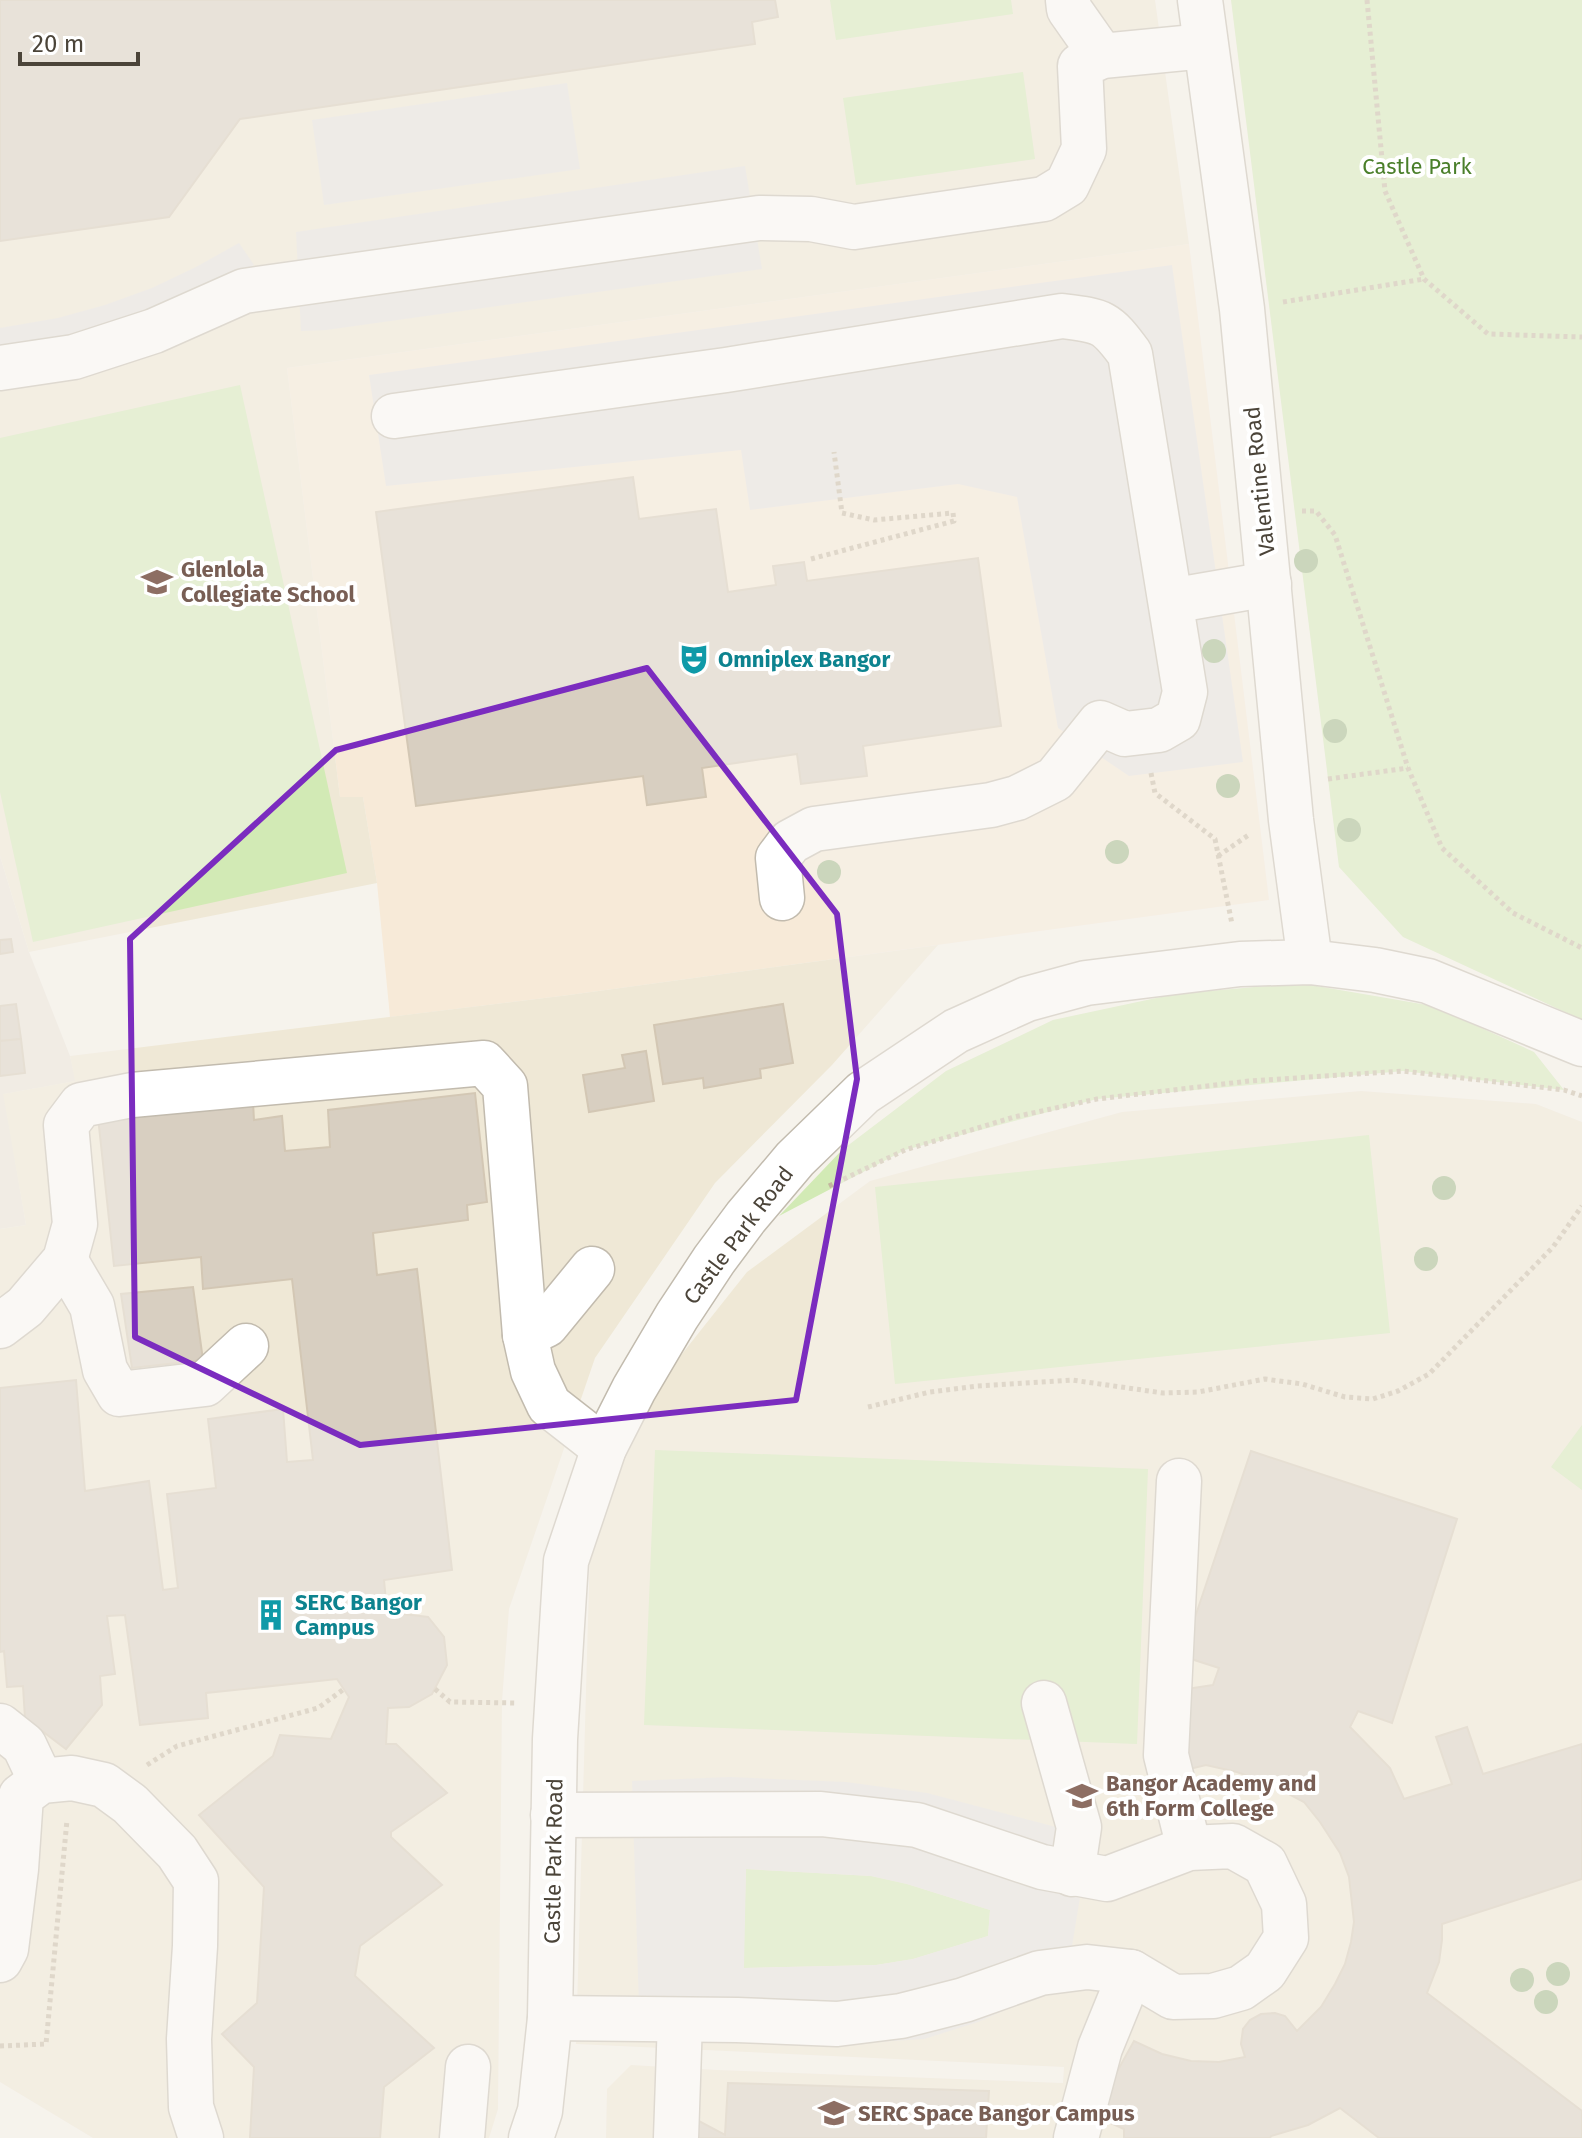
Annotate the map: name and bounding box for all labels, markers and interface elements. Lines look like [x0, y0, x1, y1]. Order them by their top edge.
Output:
scale bar [20, 16, 138, 66]
text: 20 m [32, 30, 84, 58]
park label: Castle Park [1362, 153, 1472, 180]
street label: Valentine Road [1238, 405, 1281, 557]
place label: Glenlola Collegiate School [181, 556, 356, 608]
school or university icon: Glenlola Collegiate School [140, 565, 174, 599]
theatre icon: Omniplex Bangor [677, 642, 711, 676]
place label: Omniplex Bangor [718, 646, 890, 673]
street label: Castle Park Road [678, 1161, 799, 1310]
place label: SERC Bangor Campus [295, 1589, 422, 1641]
building icon: SERC Bangor Campus [254, 1598, 288, 1632]
place label: Bangor Academy and 6th Form College [1106, 1770, 1317, 1822]
street label: Castle Park Road [539, 1778, 568, 1944]
school or university icon: Bangor Academy and 6th Form College [1065, 1779, 1099, 1813]
school or university icon: SERC Space Bangor Campus [817, 2096, 851, 2130]
place label: SERC Space Bangor Campus [858, 2100, 1135, 2127]

